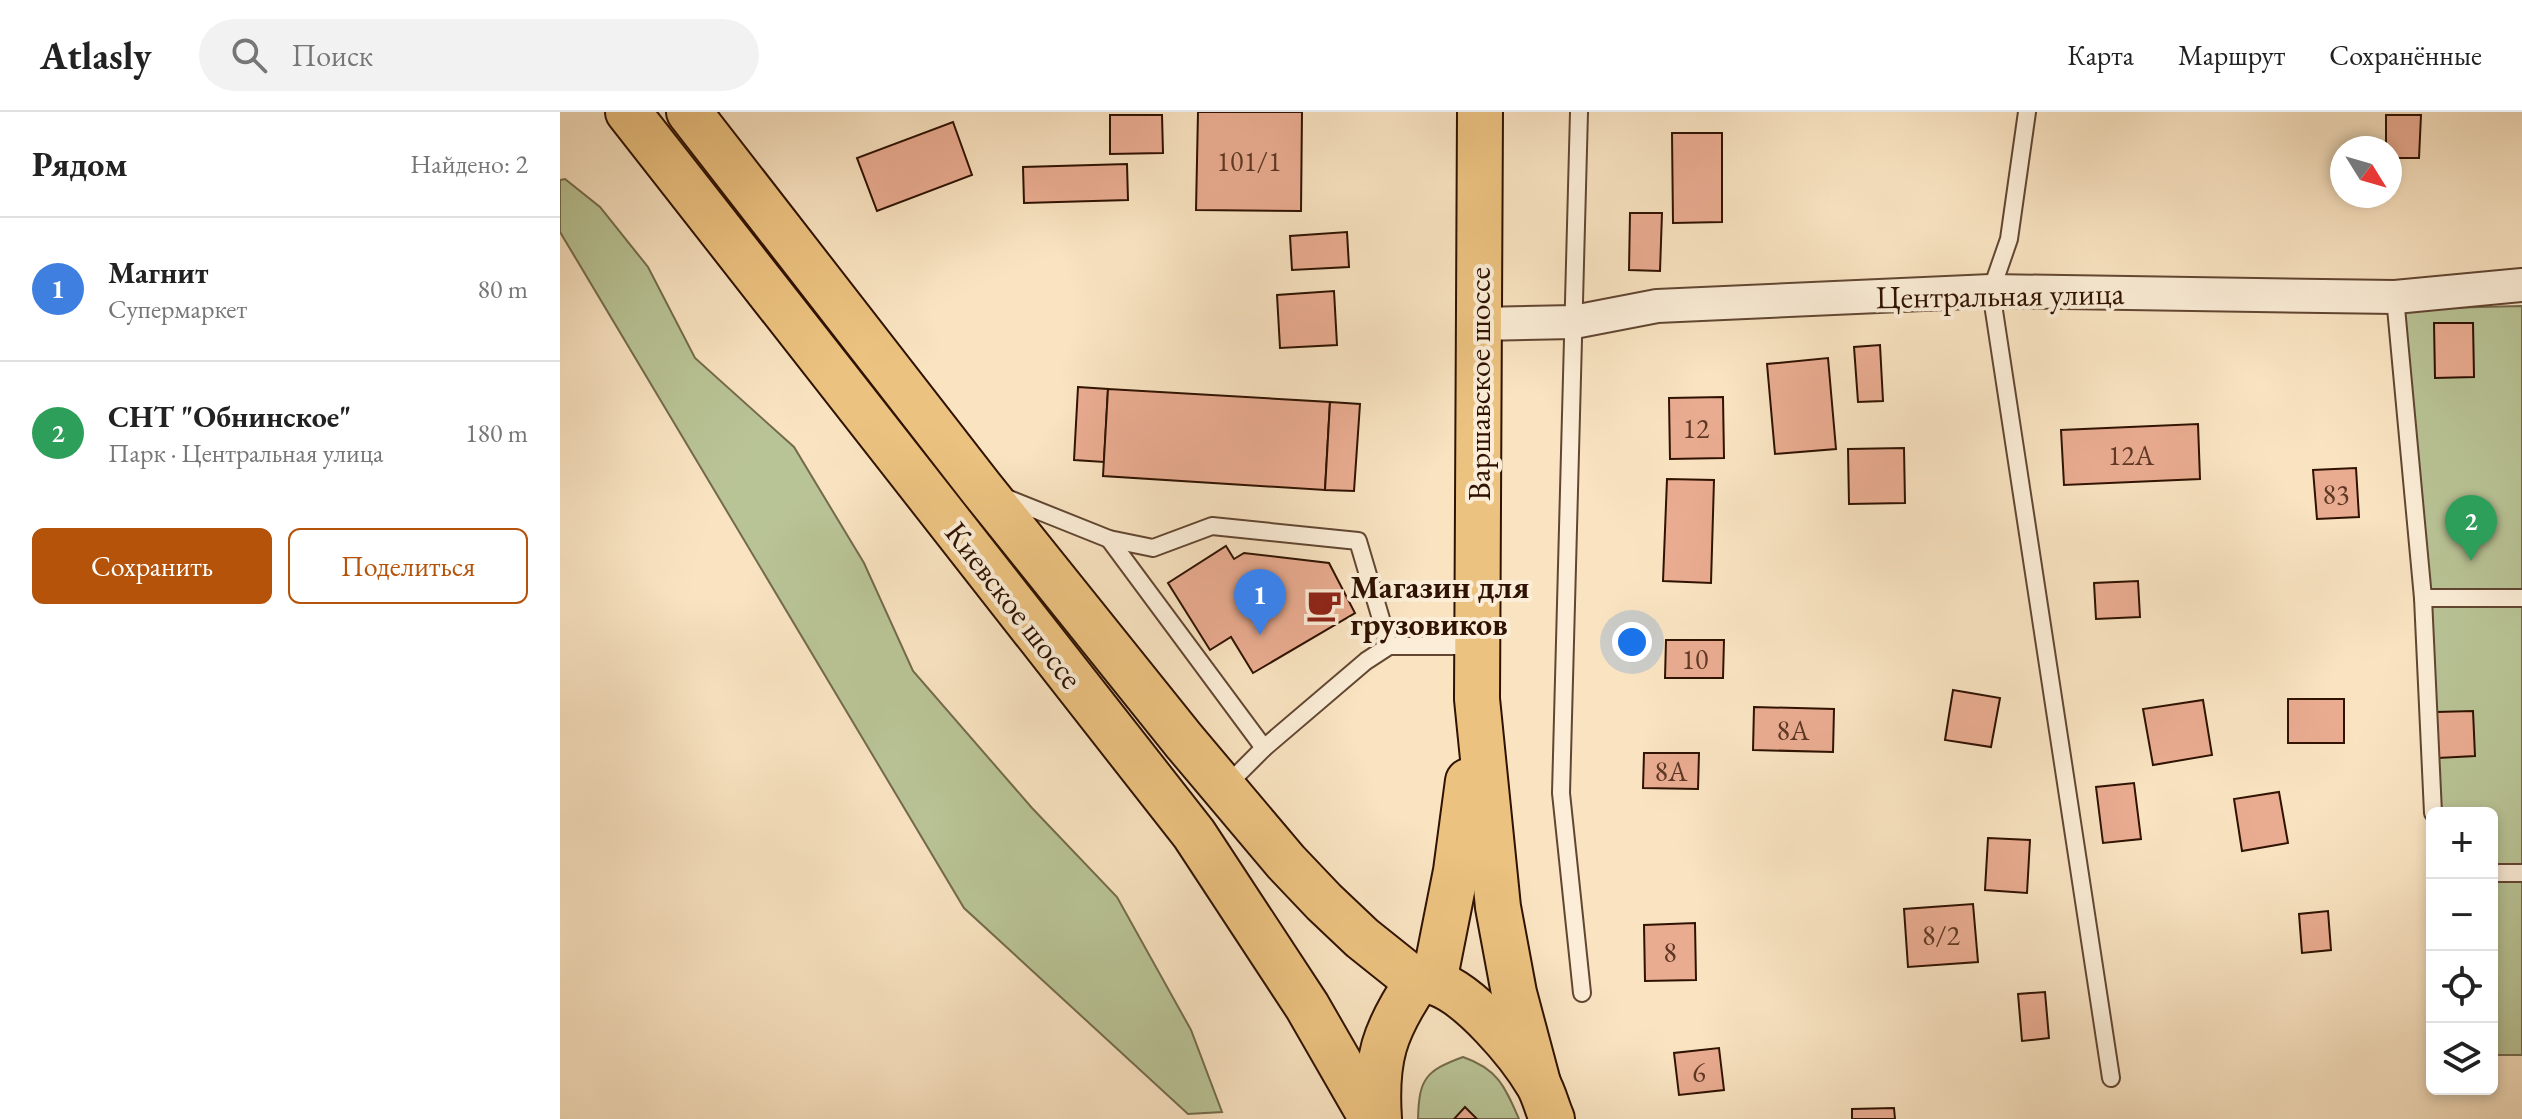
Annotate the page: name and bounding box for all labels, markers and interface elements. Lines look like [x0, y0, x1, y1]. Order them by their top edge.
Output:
search box [199, 19, 759, 91]
text: Atlasly [40, 31, 151, 80]
icon: search [227, 33, 271, 77]
text: Поиск [291, 36, 373, 75]
text: Карта [2067, 37, 2134, 73]
text: Маршрут [2178, 37, 2285, 73]
text: Сохранённые [2329, 37, 2482, 73]
north arrow [2330, 136, 2402, 208]
text: Рядом [32, 142, 127, 186]
house number: 101/1 [1217, 143, 1281, 179]
text: Найдено: 2 [410, 147, 528, 181]
text: Магнит [108, 253, 208, 292]
street label: Варшавское шоссе [1458, 267, 1500, 501]
text: 1 [51, 272, 65, 306]
text: 80 m [478, 272, 528, 306]
street label: Центральная улица [1875, 272, 2125, 318]
text: Супермаркет [108, 292, 247, 326]
text: СНТ "Обнинское" [108, 397, 351, 436]
house number: 12 [1683, 410, 1710, 446]
text: 2 [51, 416, 65, 450]
text: 180 m [465, 416, 528, 450]
text: Парк · Центральная улица [108, 436, 383, 470]
house number: 12А [2108, 437, 2155, 473]
house number: 83 [2323, 476, 2349, 512]
pin: 2 [2445, 495, 2497, 561]
street label: Киевское шоссе [936, 513, 1092, 697]
button: Сохранить [32, 528, 272, 604]
button: Поделиться [288, 528, 528, 604]
place label: Магазин для грузовиков [1350, 566, 1529, 645]
pin: 1 [1234, 569, 1286, 635]
cafe icon: Магазин для грузовиков [1305, 586, 1343, 624]
your location [1612, 622, 1652, 662]
house number: 10 [1682, 641, 1708, 677]
house number: 8А [1777, 712, 1810, 748]
house number: 8А [1655, 753, 1688, 789]
map controls [2426, 807, 2498, 1095]
button: + [2426, 807, 2498, 879]
button: − [2426, 879, 2498, 951]
house number: 8/2 [1922, 917, 1961, 953]
house number: 8 [1663, 934, 1677, 970]
button: locate [2426, 951, 2498, 1023]
button: layers [2426, 1023, 2498, 1095]
house number: 6 [1692, 1054, 1706, 1090]

